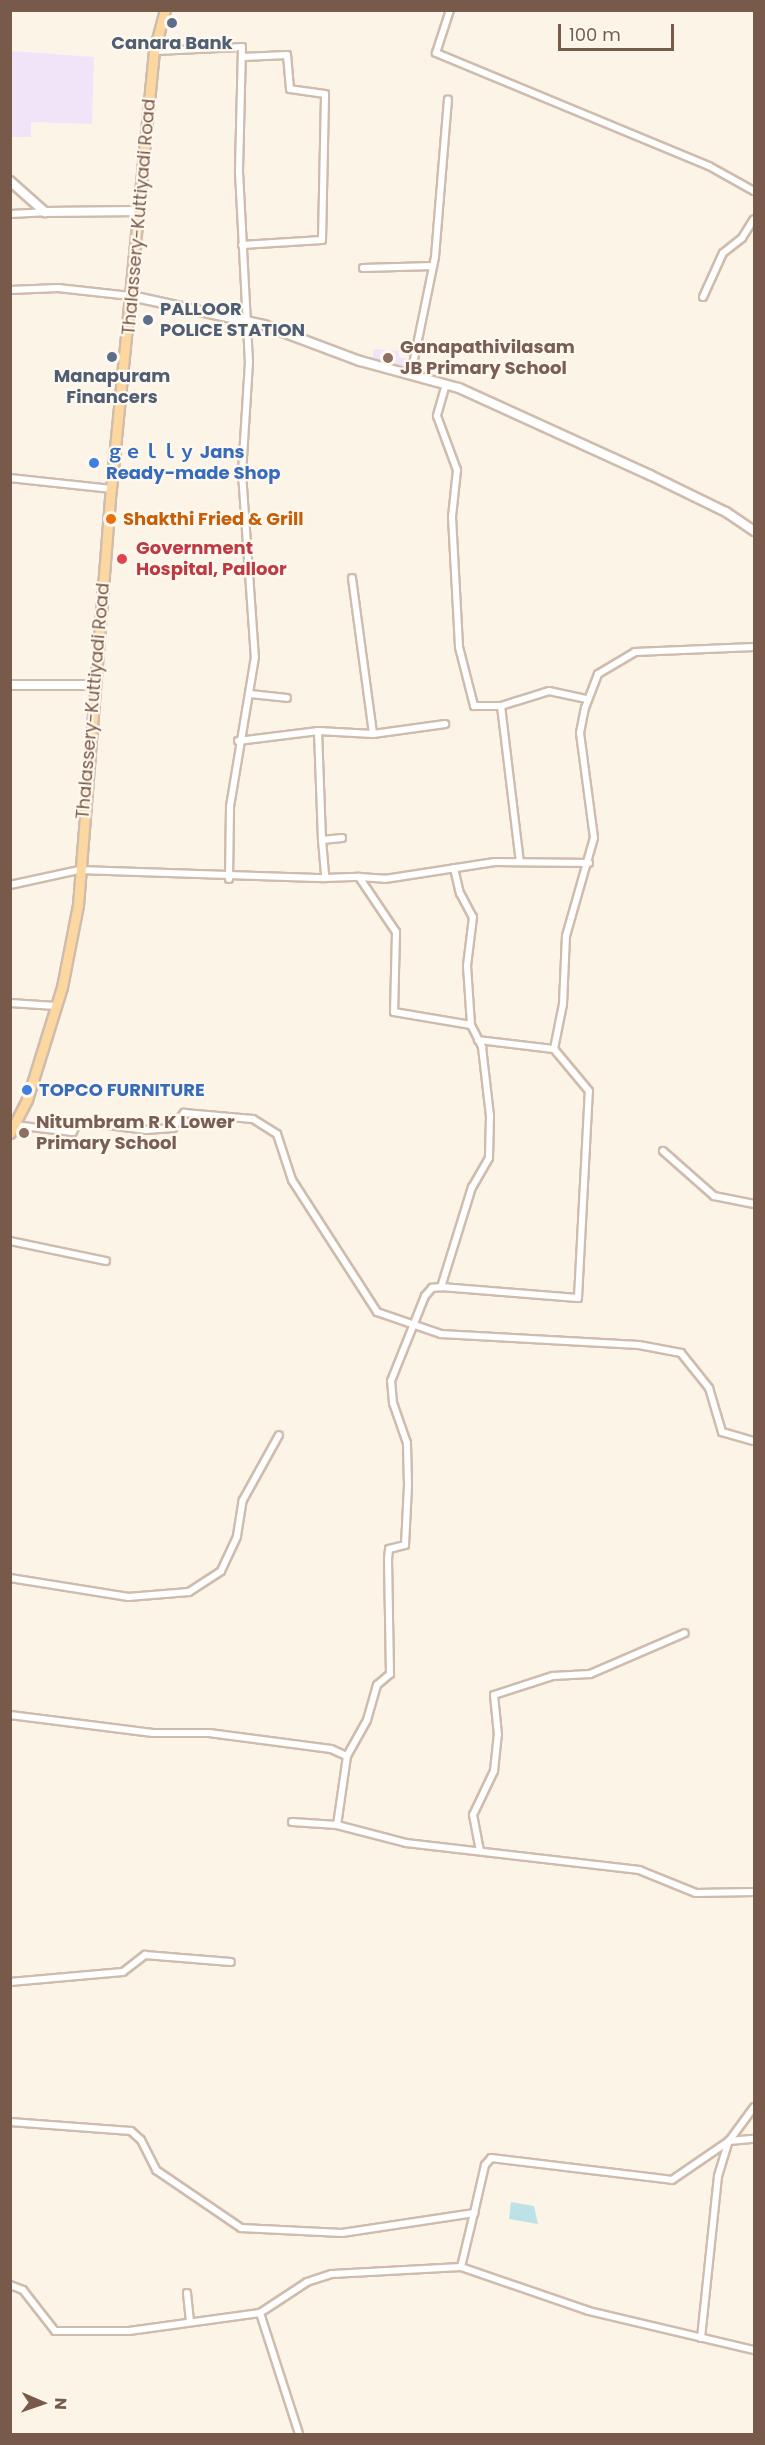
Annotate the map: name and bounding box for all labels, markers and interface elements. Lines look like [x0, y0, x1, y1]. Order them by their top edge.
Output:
scale bar [561, 12, 676, 50]
marker: Canara Bank [165, 16, 179, 30]
text: 100 m [569, 22, 621, 47]
place label: Canara Bank [111, 32, 233, 54]
street label: Thalassery-Kuttiyadi Road [118, 98, 160, 336]
place label: PALLOOR POLICE STATION [160, 299, 305, 342]
marker: PALLOOR POLICE STATION [141, 313, 155, 327]
place label: Ganapathivilasam JB Primary School [400, 337, 575, 380]
marker: Manapuram Financers [105, 350, 119, 364]
marker: Ganapathivilasam JB Primary School [381, 351, 395, 365]
place label: Manapuram Financers [54, 366, 170, 409]
place label: ｇｅｌｌｙ Jans Ready-made Shop [106, 442, 280, 484]
marker: ｇｅｌｌｙ Jans Ready-made Shop [87, 456, 101, 470]
place label: Shakthi Fried & Grill [123, 508, 304, 530]
marker: Shakthi Fried & Grill [104, 512, 118, 526]
place label: Government Hospital, Palloor [136, 538, 287, 580]
marker: Government Hospital, Palloor [113, 550, 131, 568]
street label: Thalassery-Kuttiyadi Road [72, 582, 114, 820]
place label: TOPCO FURNITURE [39, 1079, 205, 1101]
marker: TOPCO FURNITURE [20, 1083, 34, 1097]
place label: Nitumbram R K Lower Primary School [36, 1112, 235, 1154]
marker: Nitumbram R K Lower Primary School [17, 1126, 31, 1140]
north arrow [12, 2373, 72, 2433]
text: N [49, 2397, 72, 2410]

